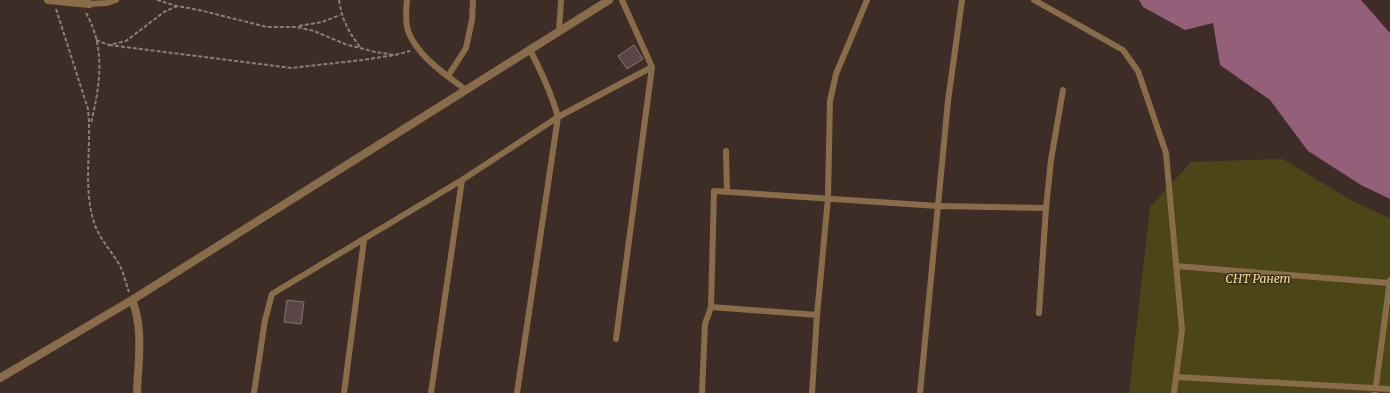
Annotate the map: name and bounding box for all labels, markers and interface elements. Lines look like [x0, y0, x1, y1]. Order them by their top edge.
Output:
park label: СНТ Ранет [1225, 271, 1291, 286]

